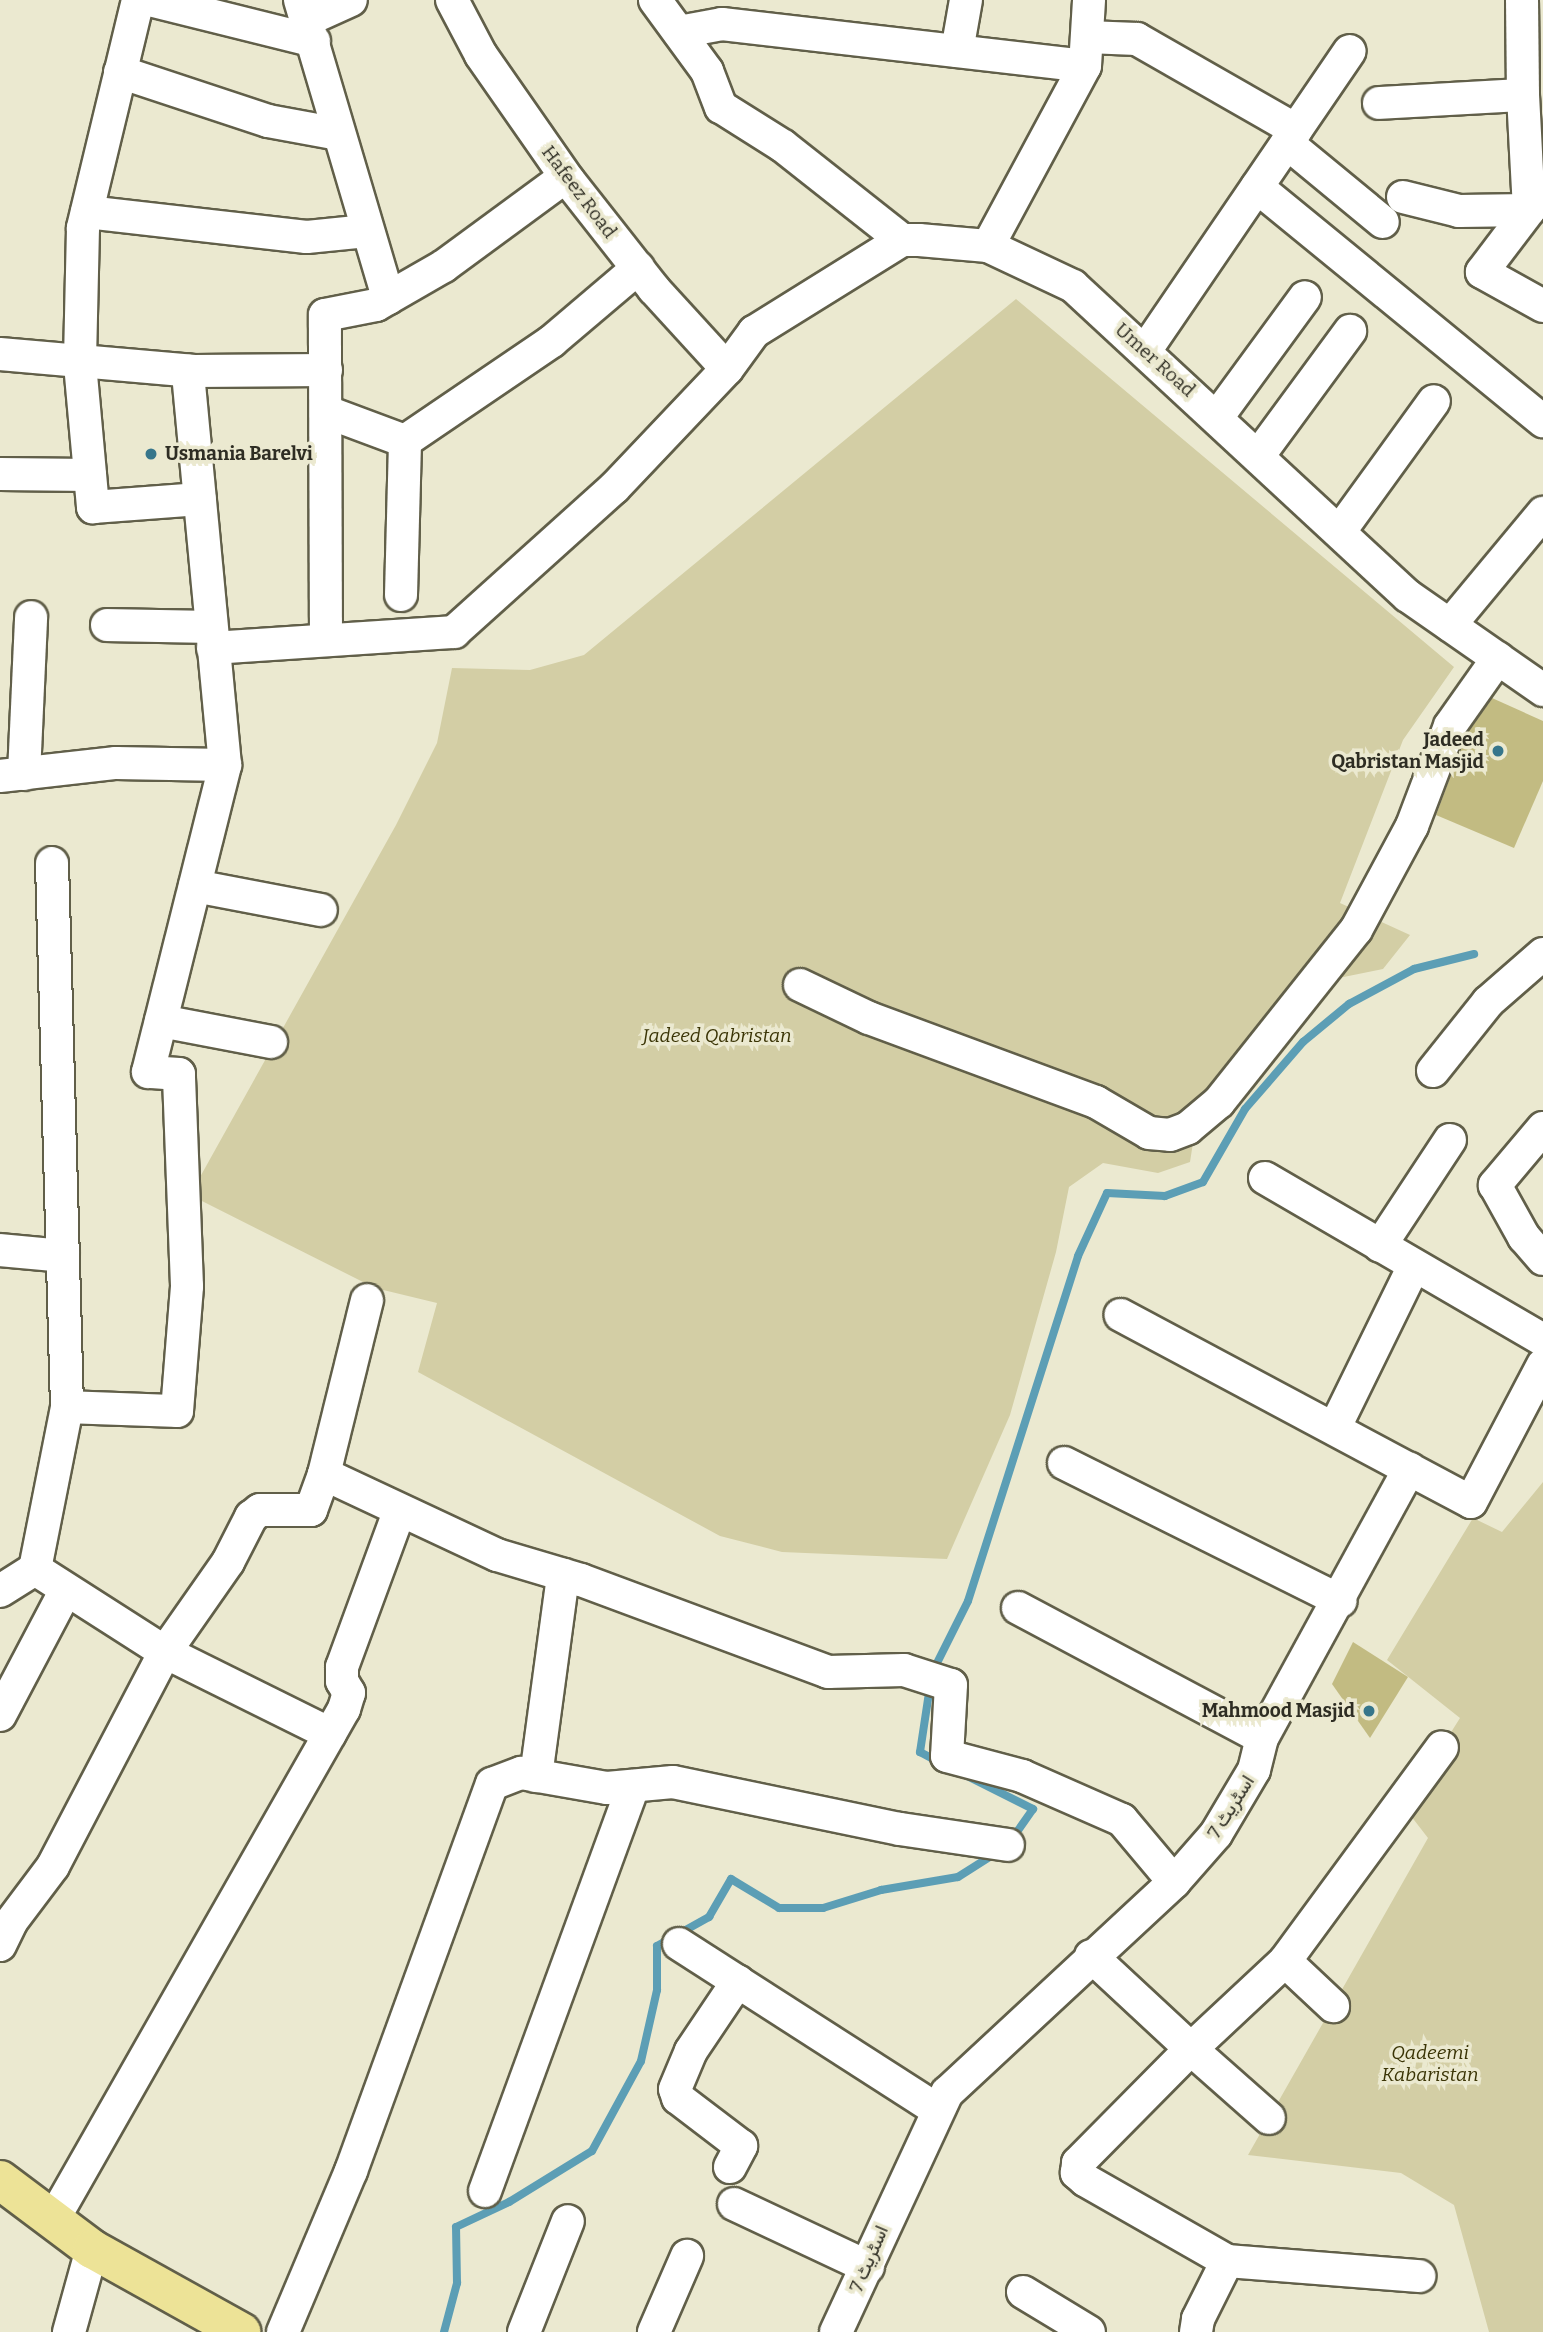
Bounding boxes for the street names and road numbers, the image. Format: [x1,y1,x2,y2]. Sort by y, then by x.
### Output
street label: Hafeez Road [537,141,621,243]
street label: Umer Road [1110,318,1200,402]
street label: اسٹریٹ 7 [1203,1771,1259,1843]
street label: اسٹریٹ 7 [845,2222,893,2296]

